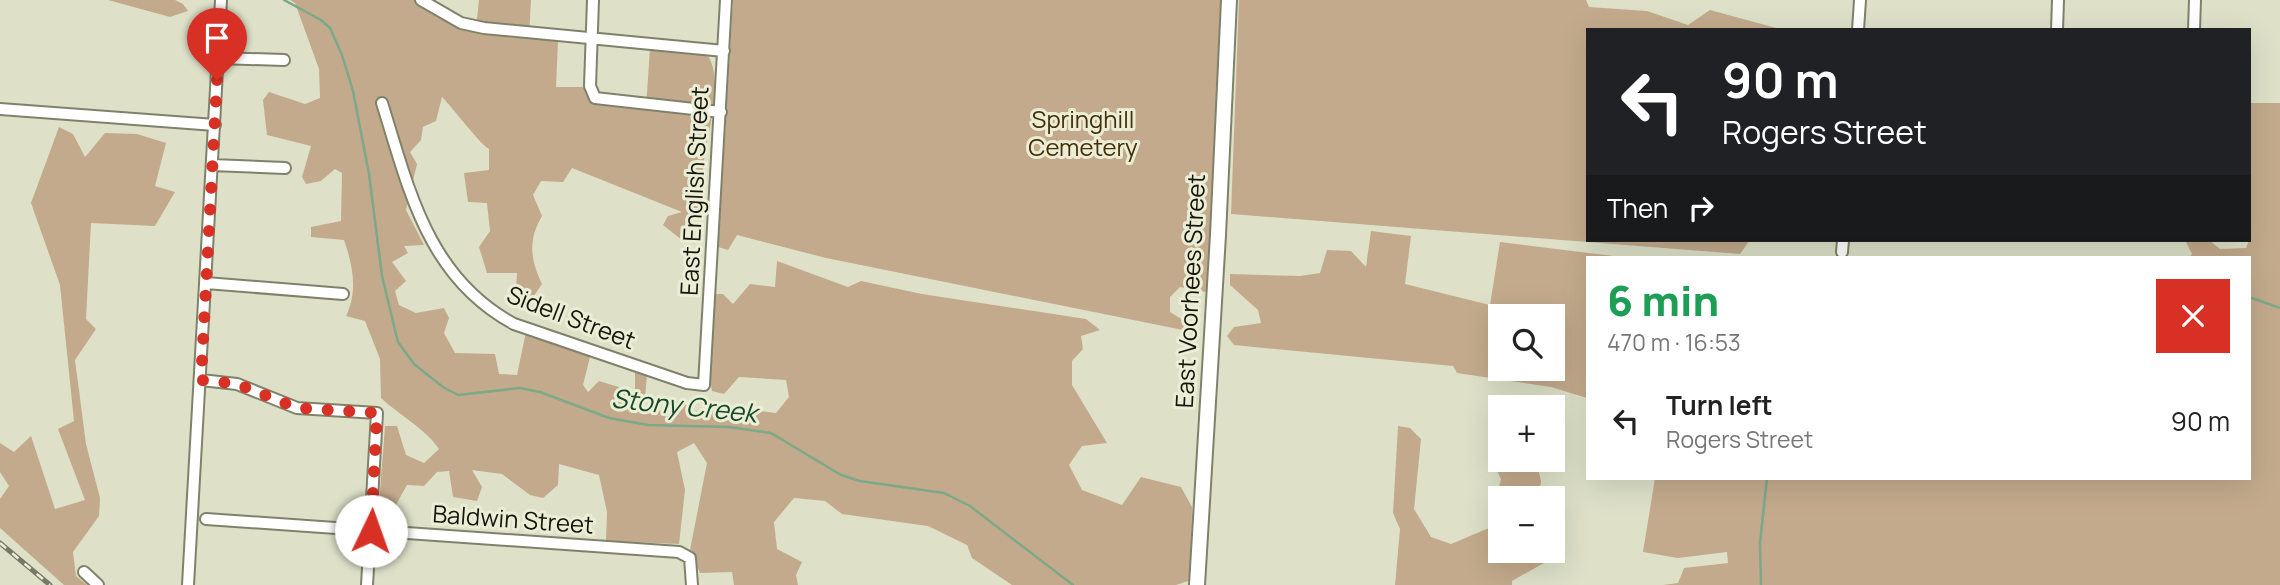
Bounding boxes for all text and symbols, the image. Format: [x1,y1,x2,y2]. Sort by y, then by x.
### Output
pin [187,8,247,80]
icon: arrive [198,19,236,57]
text: 90 m [1722,46,1839,113]
icon: left [1607,56,1698,147]
street label: East English Street [672,85,715,296]
park label: Springhill Cemetery [1028,102,1138,163]
text: Rogers Street [1722,110,1927,154]
street label: East Voorhees Street [1167,173,1212,409]
icon: right [1682,189,1720,227]
text: Then [1607,190,1668,226]
text: 6 min [1607,271,1719,329]
street label: Sidell Street [503,277,641,356]
button: close [2156,279,2230,353]
map controls [1488,304,1565,563]
button: search [1488,304,1565,381]
text: 470 m · 16:53 [1607,326,1741,358]
water label: Stony Creek [610,379,763,431]
text: Turn left [1666,387,1773,423]
button: + [1488,395,1565,472]
icon: left [1607,402,1645,440]
text: 90 m [2171,403,2230,439]
text: Rogers Street [1666,423,1813,455]
button: − [1488,486,1565,563]
position arrow [334,494,408,568]
street label: Baldwin Street [431,496,595,541]

